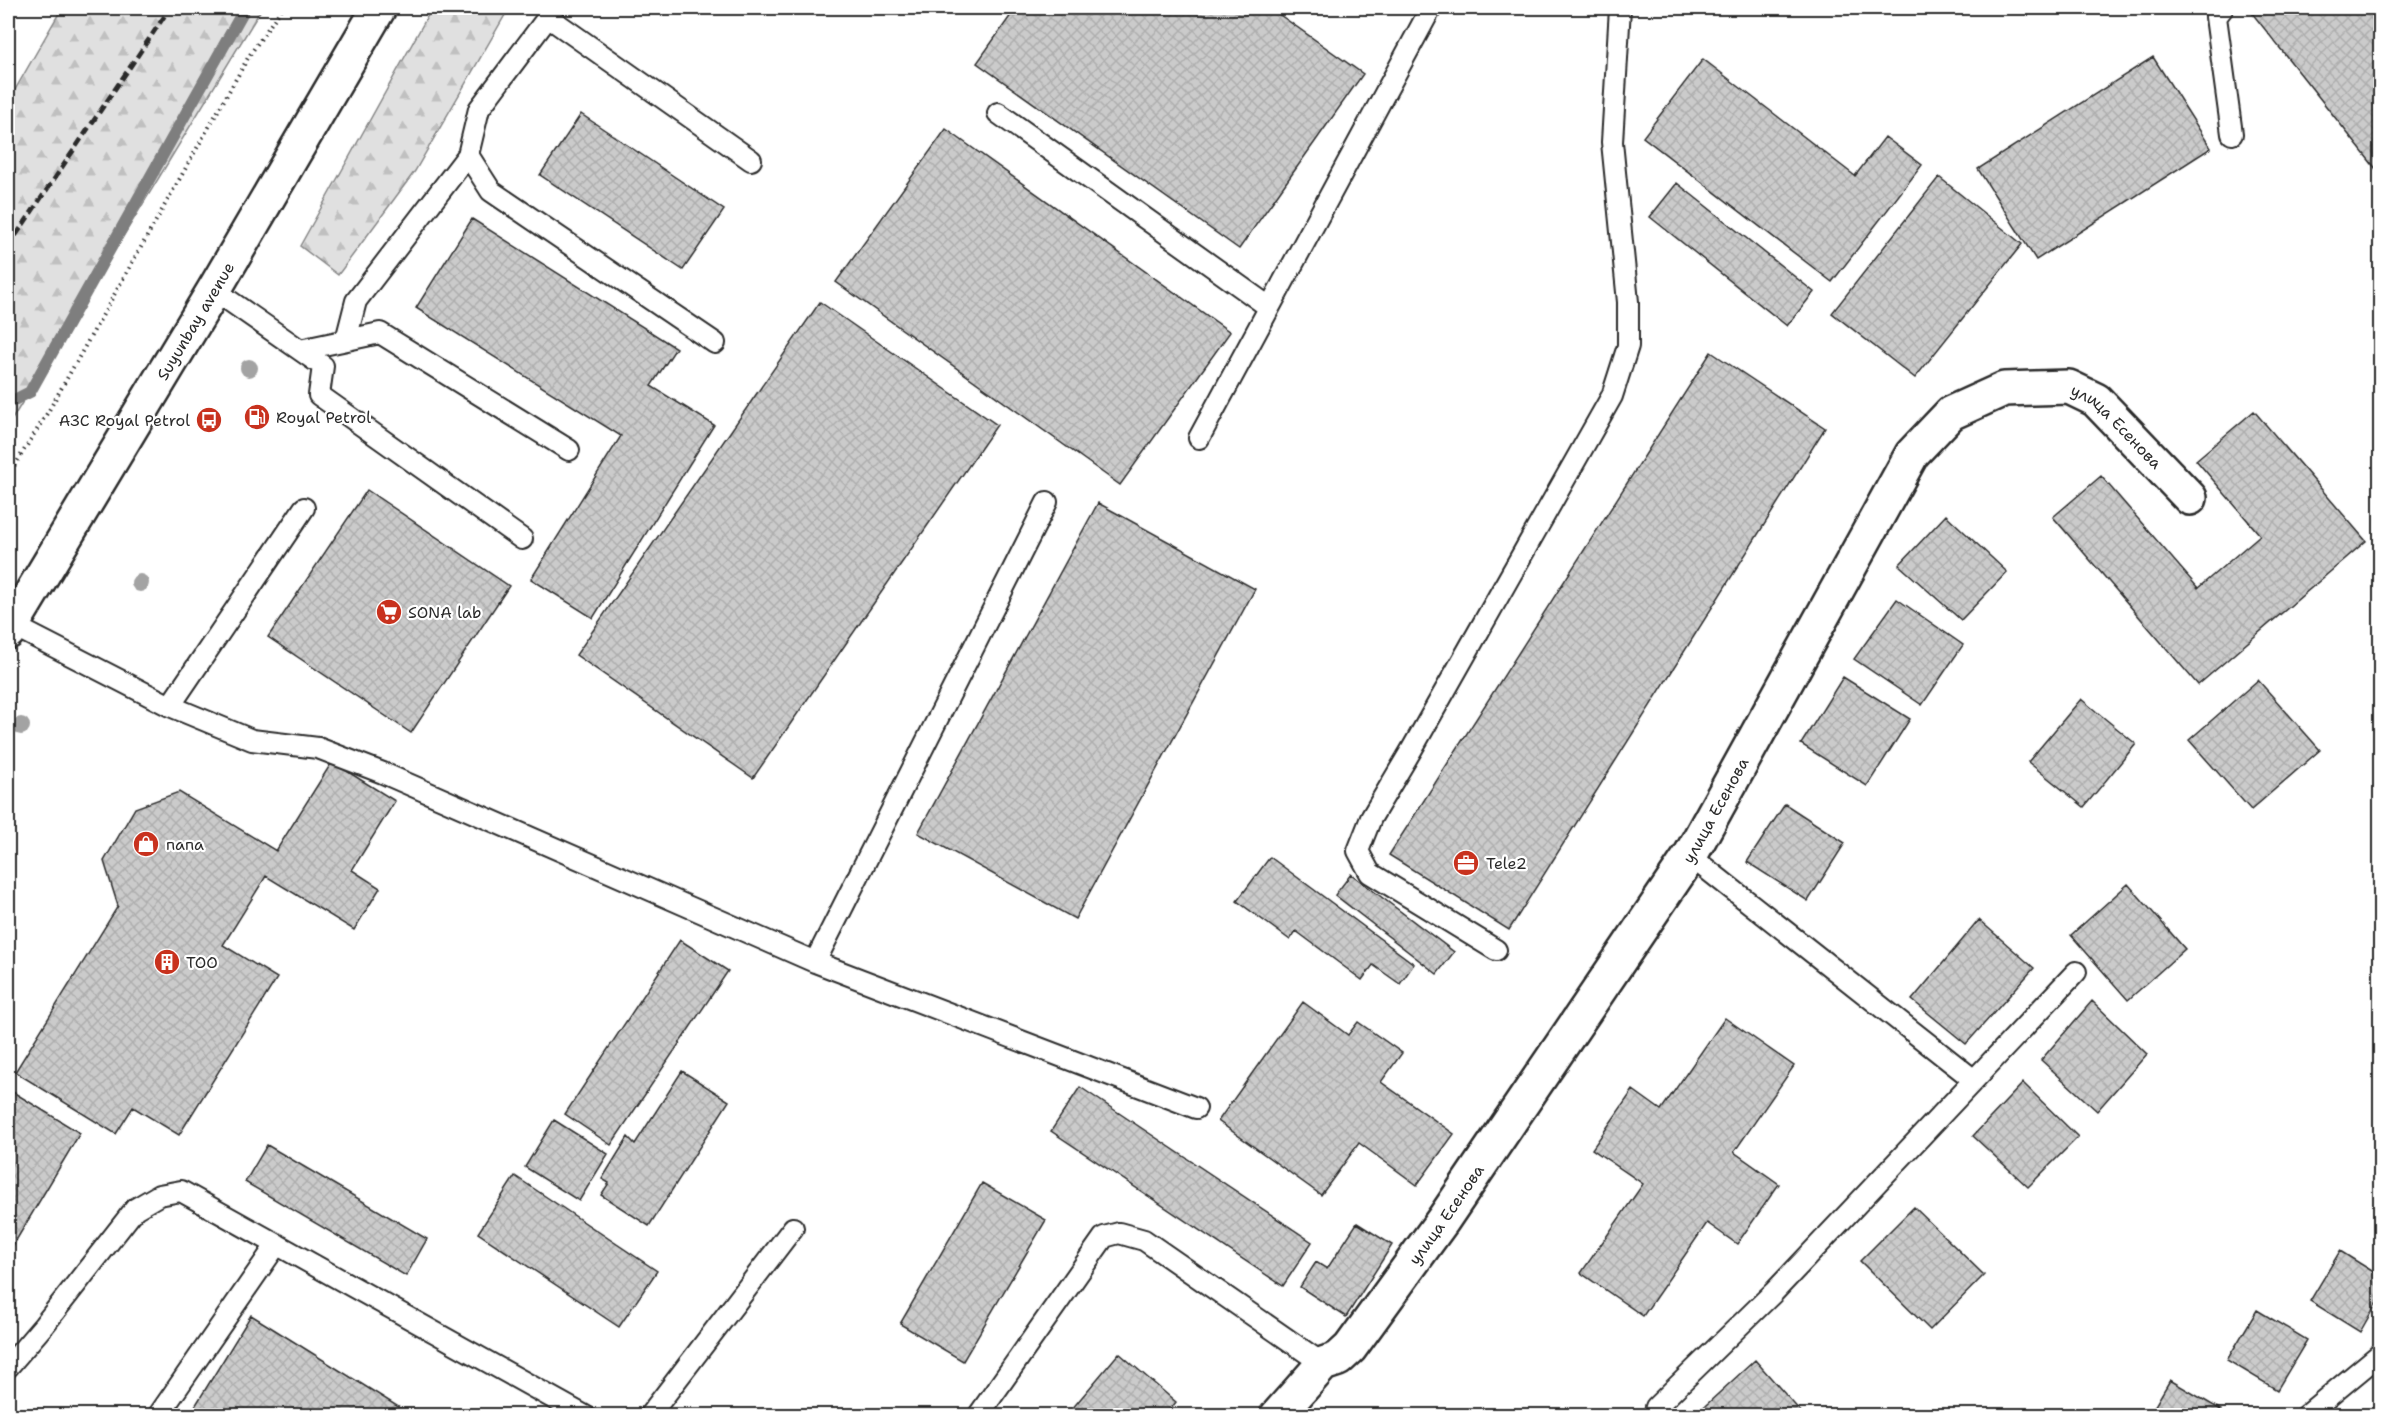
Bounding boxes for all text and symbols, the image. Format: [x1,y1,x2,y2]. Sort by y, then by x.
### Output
street label: Suyunbay avenue [152,258,239,384]
street label: улица Есенова [2068,379,2167,473]
fuel station icon: Royal Petrol [242,402,272,432]
bus stop icon: АЗС Royal Petrol [194,405,224,435]
place label: Royal Petrol [276,407,371,428]
place label: АЗС Royal Petrol [59,410,190,431]
supermarket icon: SONA lab [374,597,404,627]
place label: SONA lab [408,602,481,623]
street label: улица Есенова [1678,754,1753,867]
shop icon: папа [131,829,161,859]
place label: папа [166,834,204,855]
office icon: Tele2 [1451,848,1481,878]
place label: Tele2 [1486,853,1527,874]
building icon: ТОО [152,947,182,977]
place label: ТОО [186,952,218,973]
street label: улица Есенова [1404,1160,1488,1269]

